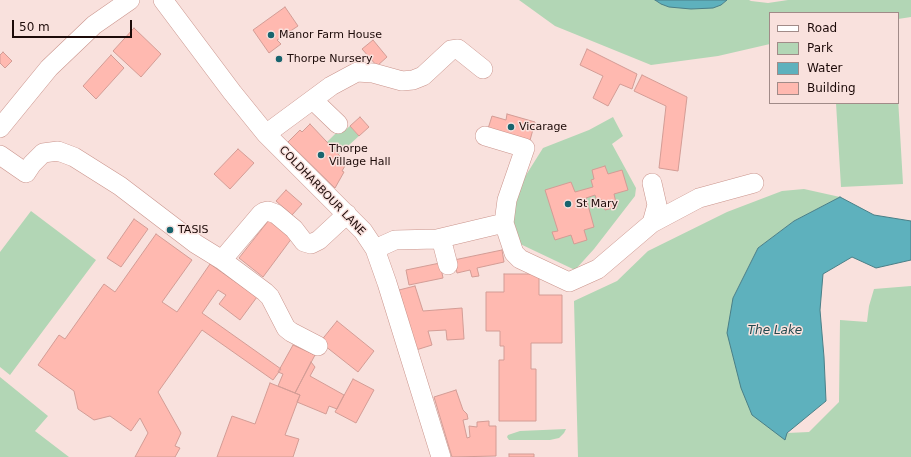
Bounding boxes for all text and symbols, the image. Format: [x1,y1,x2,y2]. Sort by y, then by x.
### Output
scale bar [14,12,134,38]
legend [769,12,899,104]
text: 50 m [19,20,50,34]
text: Road [807,21,837,35]
place label: Manor Farm House [279,28,382,42]
marker: Manor Farm House [266,30,276,40]
text: Park [807,41,833,55]
place label: Thorpe Nursery [287,52,372,66]
marker: Thorpe Nursery [274,54,284,64]
text: Water [807,61,842,75]
text: Building [807,81,856,95]
place label: Vicarage [519,120,567,134]
marker: Vicarage [506,122,516,132]
place label: Thorpe Village Hall [329,142,391,168]
street label: COLDHARBOUR LANE [276,144,368,238]
marker: Thorpe Village Hall [316,150,326,160]
place label: St Mary [576,197,618,211]
marker: St Mary [563,199,573,209]
place label: TASIS [178,223,209,237]
marker: TASIS [165,225,175,235]
water label: The Lake [748,324,802,338]

